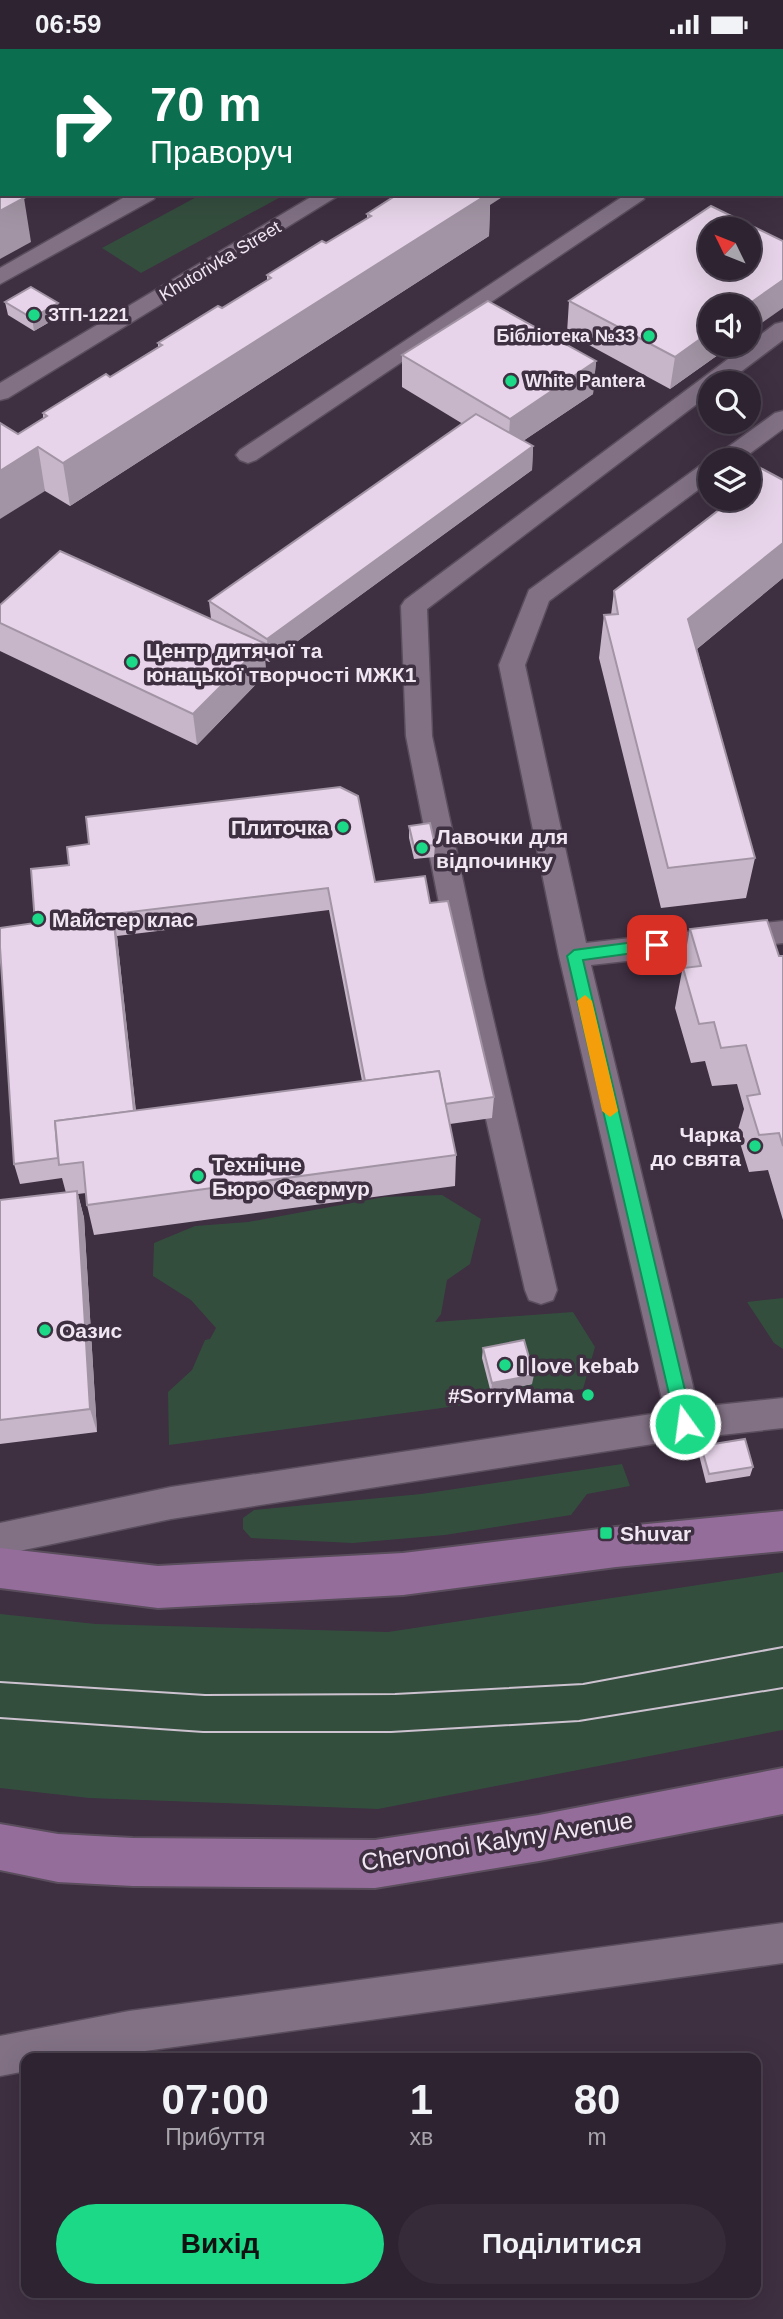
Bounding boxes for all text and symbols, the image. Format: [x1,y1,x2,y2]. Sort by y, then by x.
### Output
text: 06:59 [35,9,102,39]
icon: right [35,77,126,168]
text: 70 m [150,77,262,131]
text: Праворуч [150,134,293,170]
street label: Khutorivka Street [156,217,284,305]
north arrow [698,217,761,280]
map controls [698,217,761,511]
button: sound [698,294,761,357]
place label: ЗТП-1221 [48,305,129,325]
marker: ЗТП-1221 [26,307,42,323]
place label: Бібліотека №33 [496,326,635,346]
marker: Бібліотека №33 [641,328,657,344]
place label: White Pantera [525,371,646,391]
button: search [698,371,761,434]
marker: White Pantera [503,373,519,389]
button: layers [698,448,761,511]
place label: Центр дитячої та юнацької творчості МЖК1 [146,639,417,686]
marker: Центр дитячої та юнацької творчості МЖК1 [124,654,140,670]
place label: Плиточка [231,816,329,839]
marker: Плиточка [335,819,351,835]
place label: Лавочки для відпочинку [436,825,568,872]
marker: Лавочки для відпочинку [414,840,430,856]
place label: Майстер клас [52,908,194,931]
marker: Майстер клас [30,911,46,927]
pin [627,915,687,975]
icon: arrive [638,926,676,964]
place label: Чарка до свята [650,1123,741,1170]
marker: Чарка до свята [747,1138,763,1154]
place label: Технічне Бюро Фаєрмур [212,1153,370,1200]
marker: Технічне Бюро Фаєрмур [190,1168,206,1184]
place label: Оазис [59,1319,123,1342]
marker: Оазис [37,1322,53,1338]
place label: I love kebab [519,1354,639,1377]
marker: I love kebab [497,1357,513,1373]
place label: #SorryMama [448,1384,574,1407]
marker: #SorryMama [580,1387,596,1403]
position arrow [648,1387,722,1461]
place label: Shuvar [620,1522,691,1545]
marker: Shuvar [598,1525,614,1541]
street label: Chervonoi Kalyny Avenue [359,1806,635,1876]
text: 07:00 [162,2076,269,2123]
text: 1 [410,2076,433,2123]
text: 80 [574,2076,620,2123]
text: Прибуття [165,2124,265,2150]
text: хв [409,2124,433,2150]
text: m [588,2124,607,2150]
button: Вихід [56,2204,384,2284]
button: Поділитися [398,2204,726,2284]

